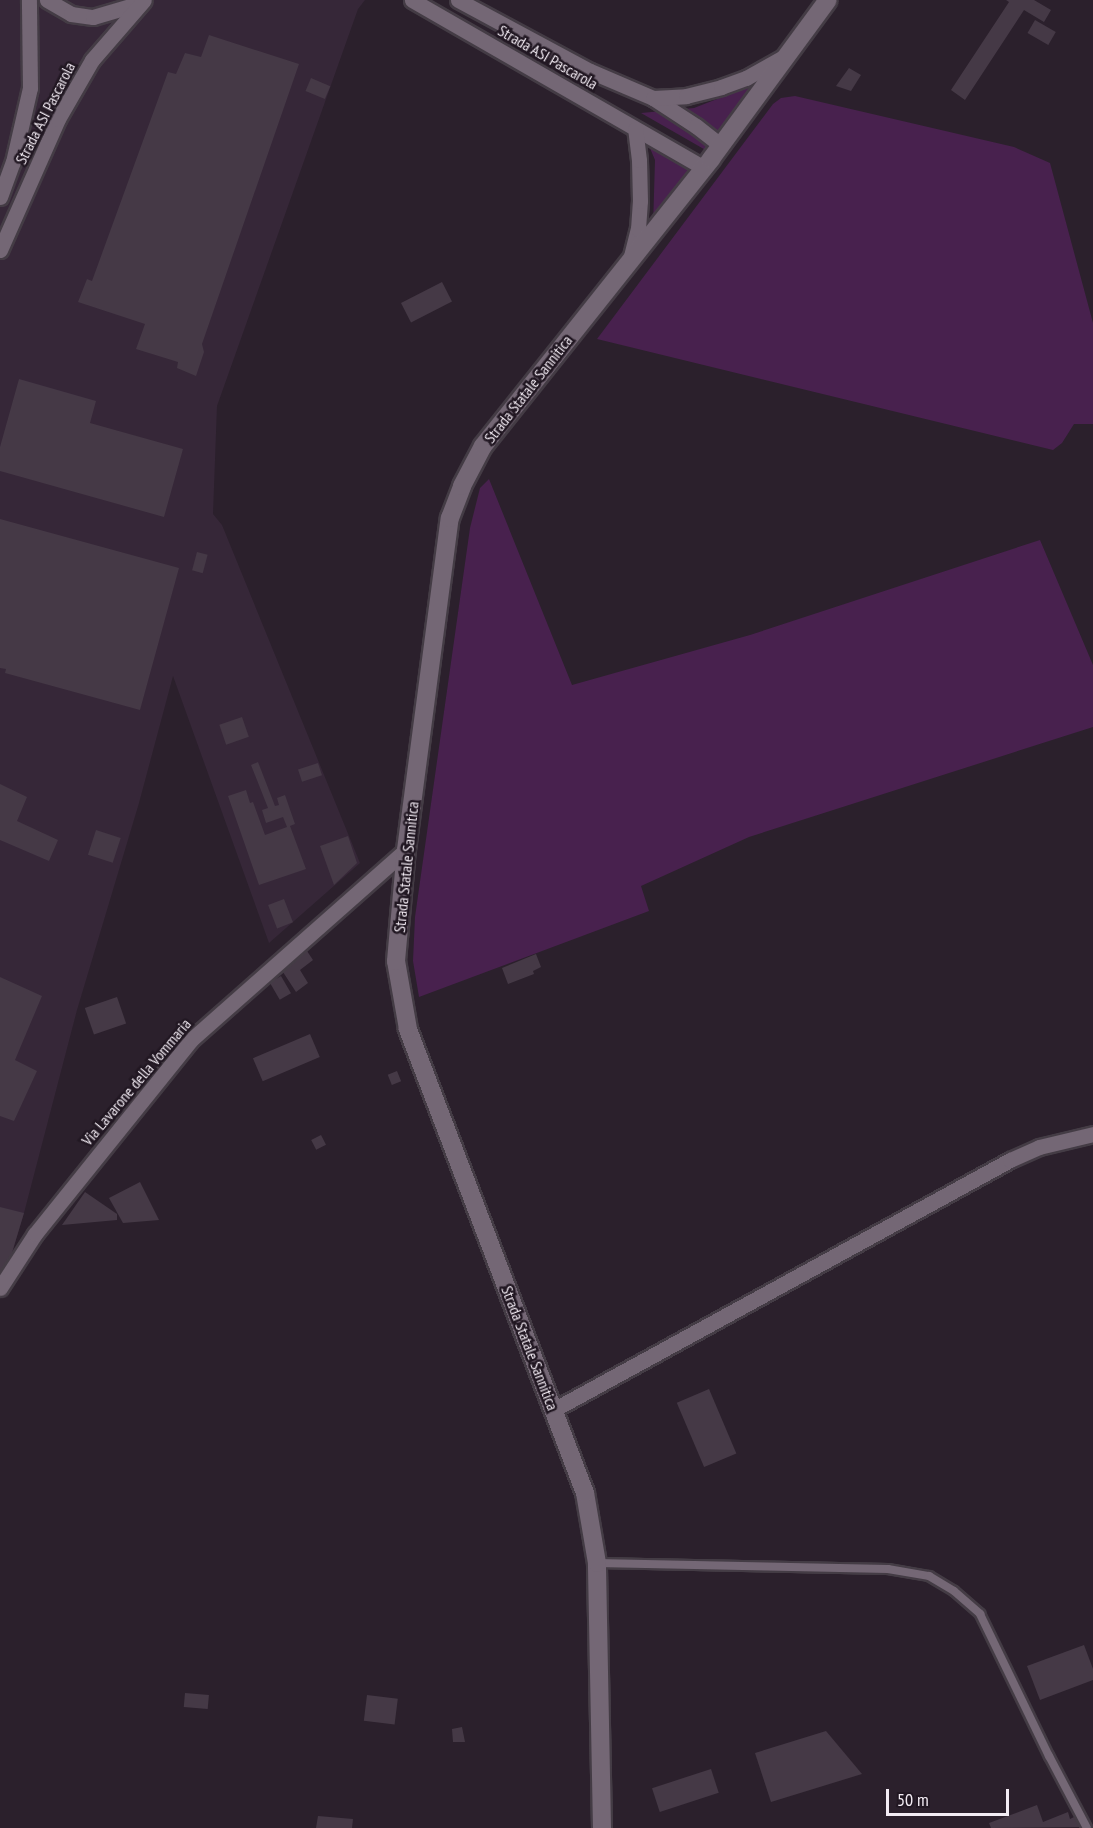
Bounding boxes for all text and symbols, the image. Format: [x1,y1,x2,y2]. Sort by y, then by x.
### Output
street label: Strada ASI Pascarola [495,21,601,93]
street label: Strada ASI Pascarola [11,59,79,167]
street label: Strada Statale Sannitica [480,331,576,447]
street label: Strada Statale Sannitica [390,801,422,933]
street label: Via Lavarone della Vommaria [77,1014,195,1150]
street label: Strada Statale Sannitica [497,1283,563,1413]
scale bar [889,1777,1012,1815]
text: 50 m [897,1788,929,1811]

